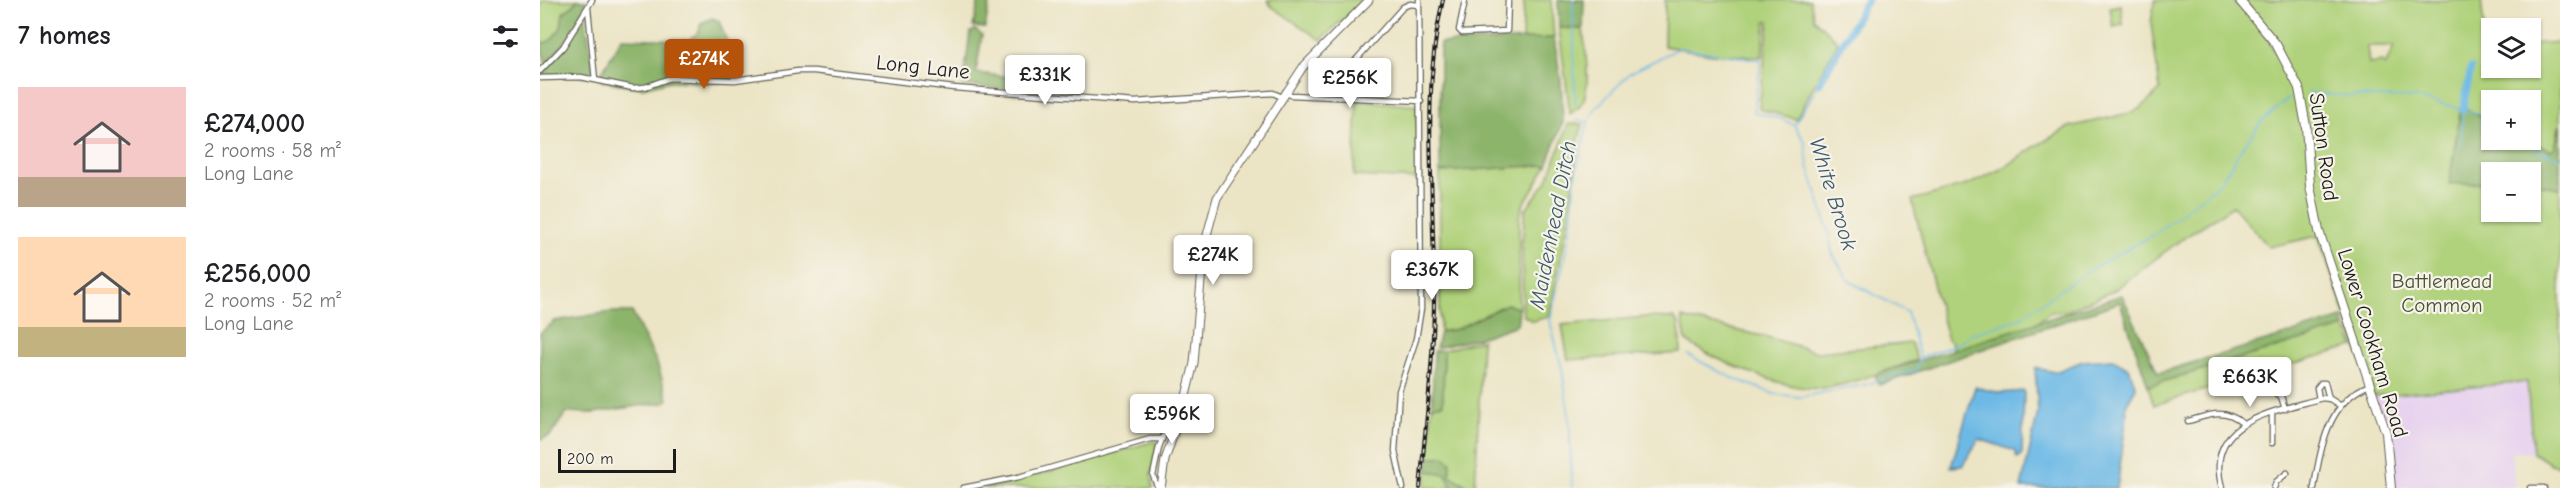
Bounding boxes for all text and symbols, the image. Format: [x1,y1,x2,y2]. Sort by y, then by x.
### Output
map controls [2481,18,2541,222]
button: layers [2481,18,2541,78]
icon: filters [489,20,522,53]
text: 7 homes [18,21,111,51]
pin: £274K [662,39,746,90]
text: £274K [679,47,729,70]
street label: Long Lane [875,50,971,84]
pin: £331K [1003,55,1087,106]
pin: £256K [1308,58,1392,109]
text: £331K [1019,63,1071,86]
text: £256K [1322,66,1378,89]
button: + [2481,90,2541,150]
street label: Sutton Road [2305,91,2343,203]
text: £274,000 [204,109,305,139]
icon: home [66,111,138,183]
water label: White Brook [1804,134,1863,254]
text: 2 rooms · 58 m² [204,139,341,162]
water label: Maidenhead Ditch [1524,139,1582,312]
text: Long Lane [204,162,294,185]
button: − [2481,162,2541,222]
pin: £274K [1171,235,1255,286]
text: £274K [1188,243,1238,266]
street label: Lower Cookham Road [2333,246,2413,440]
pin: £367K [1390,250,1474,301]
text: £367K [1405,258,1459,281]
text: £256,000 [204,259,311,289]
icon: home [66,261,138,333]
park label: Battlemead Common [2392,269,2492,317]
text: 2 rooms · 52 m² [204,289,341,312]
text: Long Lane [204,312,294,335]
pin: £663K [2208,357,2292,408]
text: £663K [2222,365,2278,388]
pin: £596K [1130,394,1214,445]
text: £596K [1144,402,1200,425]
scale bar [558,446,676,474]
text: 200 m [567,450,613,468]

